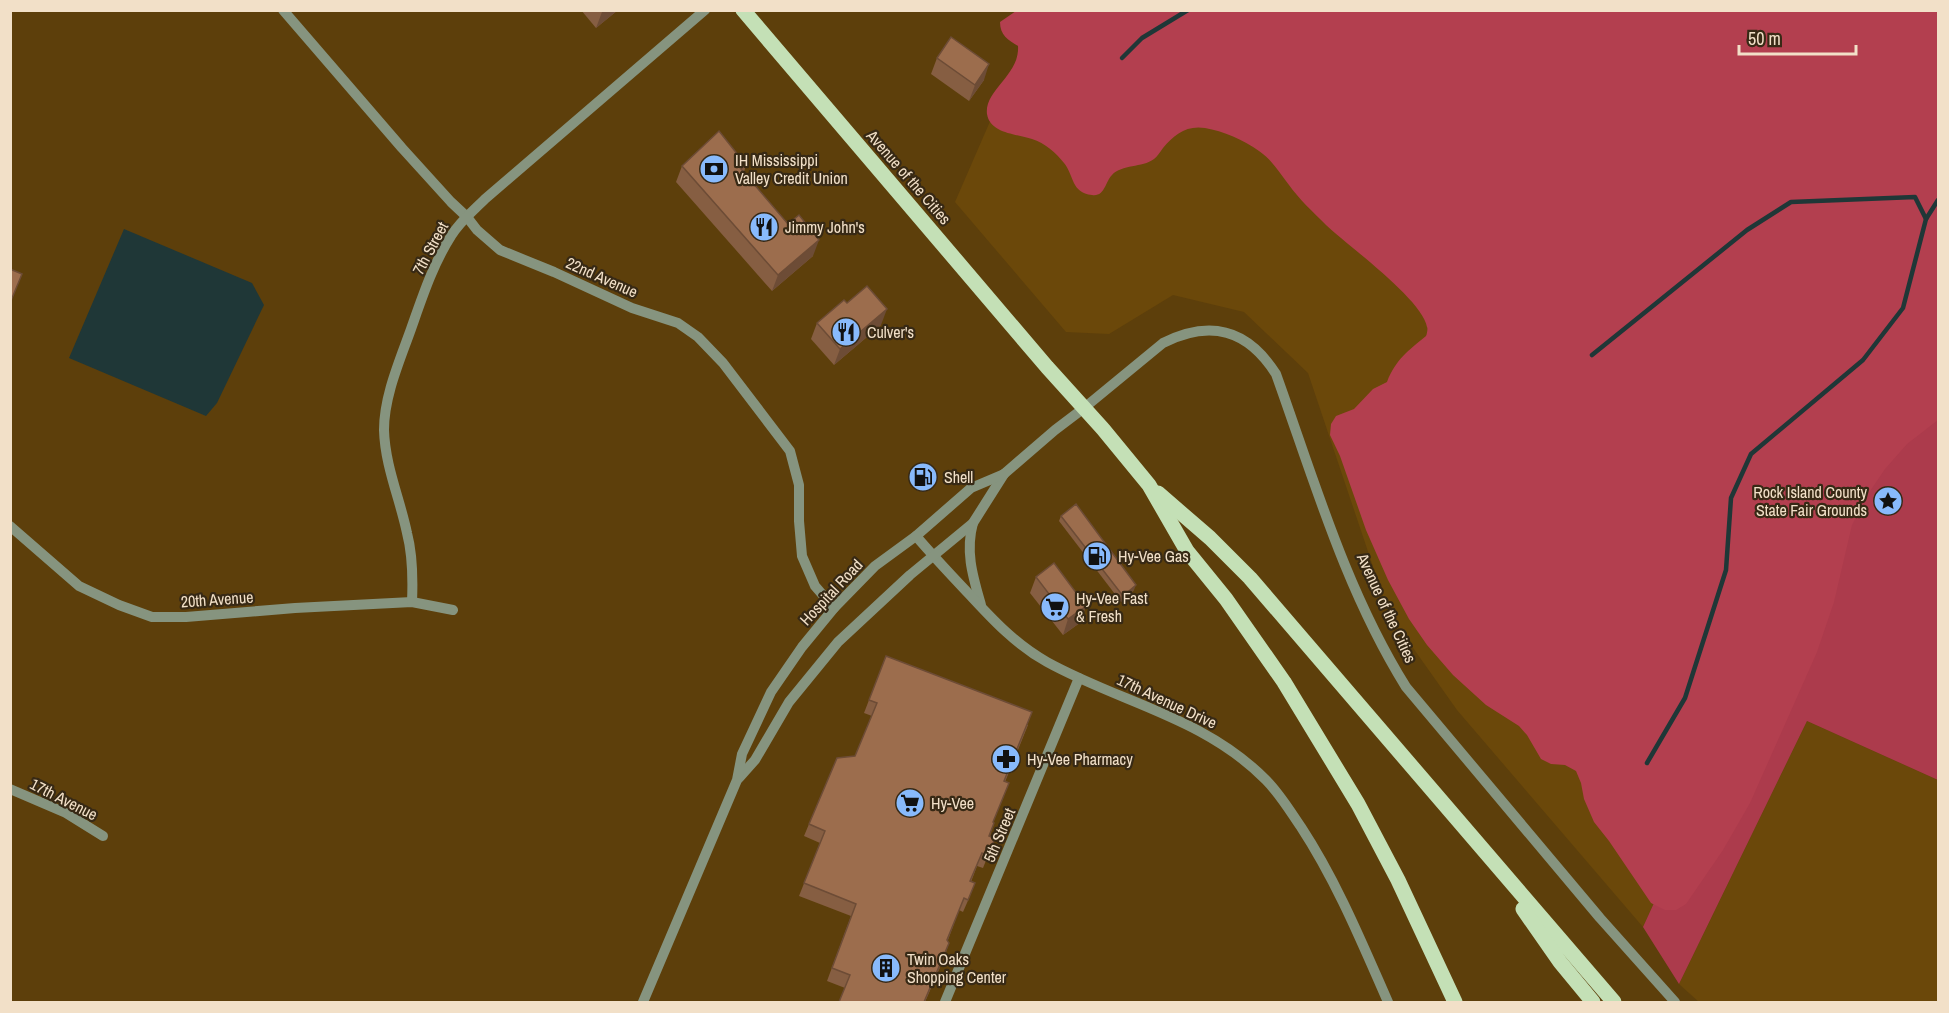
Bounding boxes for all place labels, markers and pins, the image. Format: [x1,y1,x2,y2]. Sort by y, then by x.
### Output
place label: IH Mississippi Valley Credit Union [735,149,848,189]
bank icon: IH Mississippi Valley Credit Union [698,153,730,185]
restaurant icon: Jimmy John's [748,211,780,243]
place label: Jimmy John's [785,216,865,238]
restaurant icon: Culver's [830,316,862,348]
place label: Culver's [867,321,914,343]
fuel station icon: Shell [907,461,939,493]
place label: Shell [944,466,973,488]
place label: Rock Island County State Fair Grounds [1753,481,1867,521]
place icon: Rock Island County State Fair Grounds [1872,485,1904,517]
fuel station icon: Hy-Vee Gas [1081,540,1113,572]
place label: Hy-Vee Gas [1118,545,1189,567]
place label: Hy-Vee Fast & Fresh [1076,587,1148,627]
supermarket icon: Hy-Vee Fast & Fresh [1039,591,1071,623]
pharmacy icon: Hy-Vee Pharmacy [990,743,1022,775]
place label: Hy-Vee Pharmacy [1027,748,1133,770]
supermarket icon: Hy-Vee [894,787,926,819]
place label: Hy-Vee [931,792,974,814]
place label: Twin Oaks Shopping Center [907,948,1007,988]
building icon: Twin Oaks Shopping Center [870,952,902,984]

